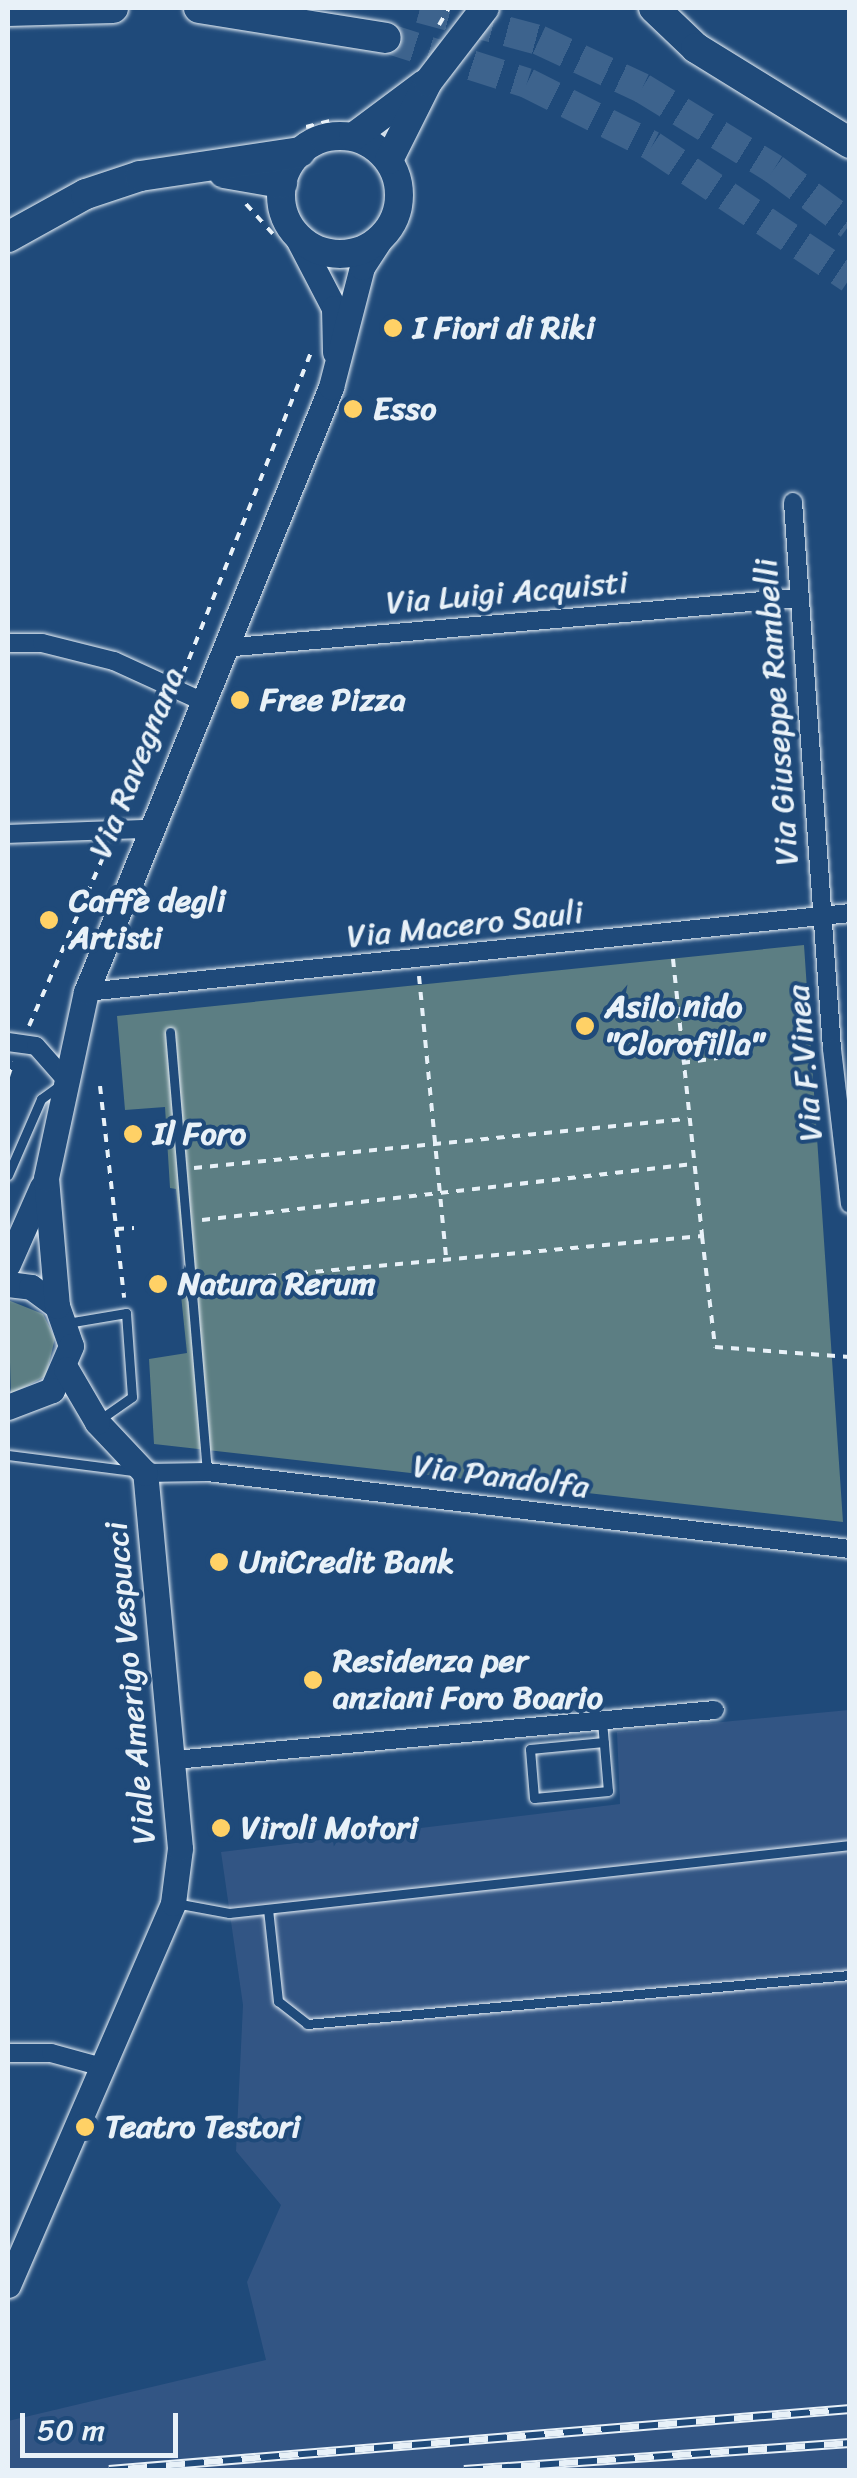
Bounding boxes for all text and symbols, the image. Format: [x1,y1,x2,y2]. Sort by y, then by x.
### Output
place label: I Fiori di Riki [413,309,595,347]
marker: I Fiori di Riki [382,317,404,339]
place label: Esso [373,390,436,428]
marker: Esso [342,398,364,420]
street label: Via Giuseppe Rambelli [747,557,807,867]
street label: Via Luigi Acquisti [385,563,629,623]
street label: Via Ravegnana [81,662,193,864]
place label: Free Pizza [260,681,406,719]
marker: Free Pizza [229,689,251,711]
place label: Caffè degli Artisti [69,883,226,958]
street label: Via Macero Sauli [346,894,584,956]
marker: Caffè degli Artisti [38,909,60,931]
street label: Via F.Vinea [779,985,831,1141]
place label: Asilo nido "Clorofilla" [605,989,764,1064]
marker: Asilo nido "Clorofilla" [574,1015,596,1037]
place label: Il Foro [153,1115,246,1153]
marker: Il Foro [122,1123,144,1145]
place label: Natura Rerum [178,1265,376,1303]
marker: Natura Rerum [147,1273,169,1295]
street label: Via Pandolfa [411,1447,591,1507]
street label: Viale Amerigo Vespucci [98,1520,164,1846]
place label: UniCredit Bank [239,1543,454,1581]
marker: UniCredit Bank [208,1551,230,1573]
place label: Residenza per anziani Foro Boario [333,1643,603,1718]
marker: Residenza per anziani Foro Boario [302,1669,324,1691]
place label: Viroli Motori [241,1809,419,1847]
marker: Viroli Motori [210,1817,232,1839]
place label: Teatro Testori [105,2108,302,2146]
marker: Teatro Testori [74,2116,96,2138]
scale bar [25,2393,182,2455]
text: 50 m [37,2403,105,2457]

